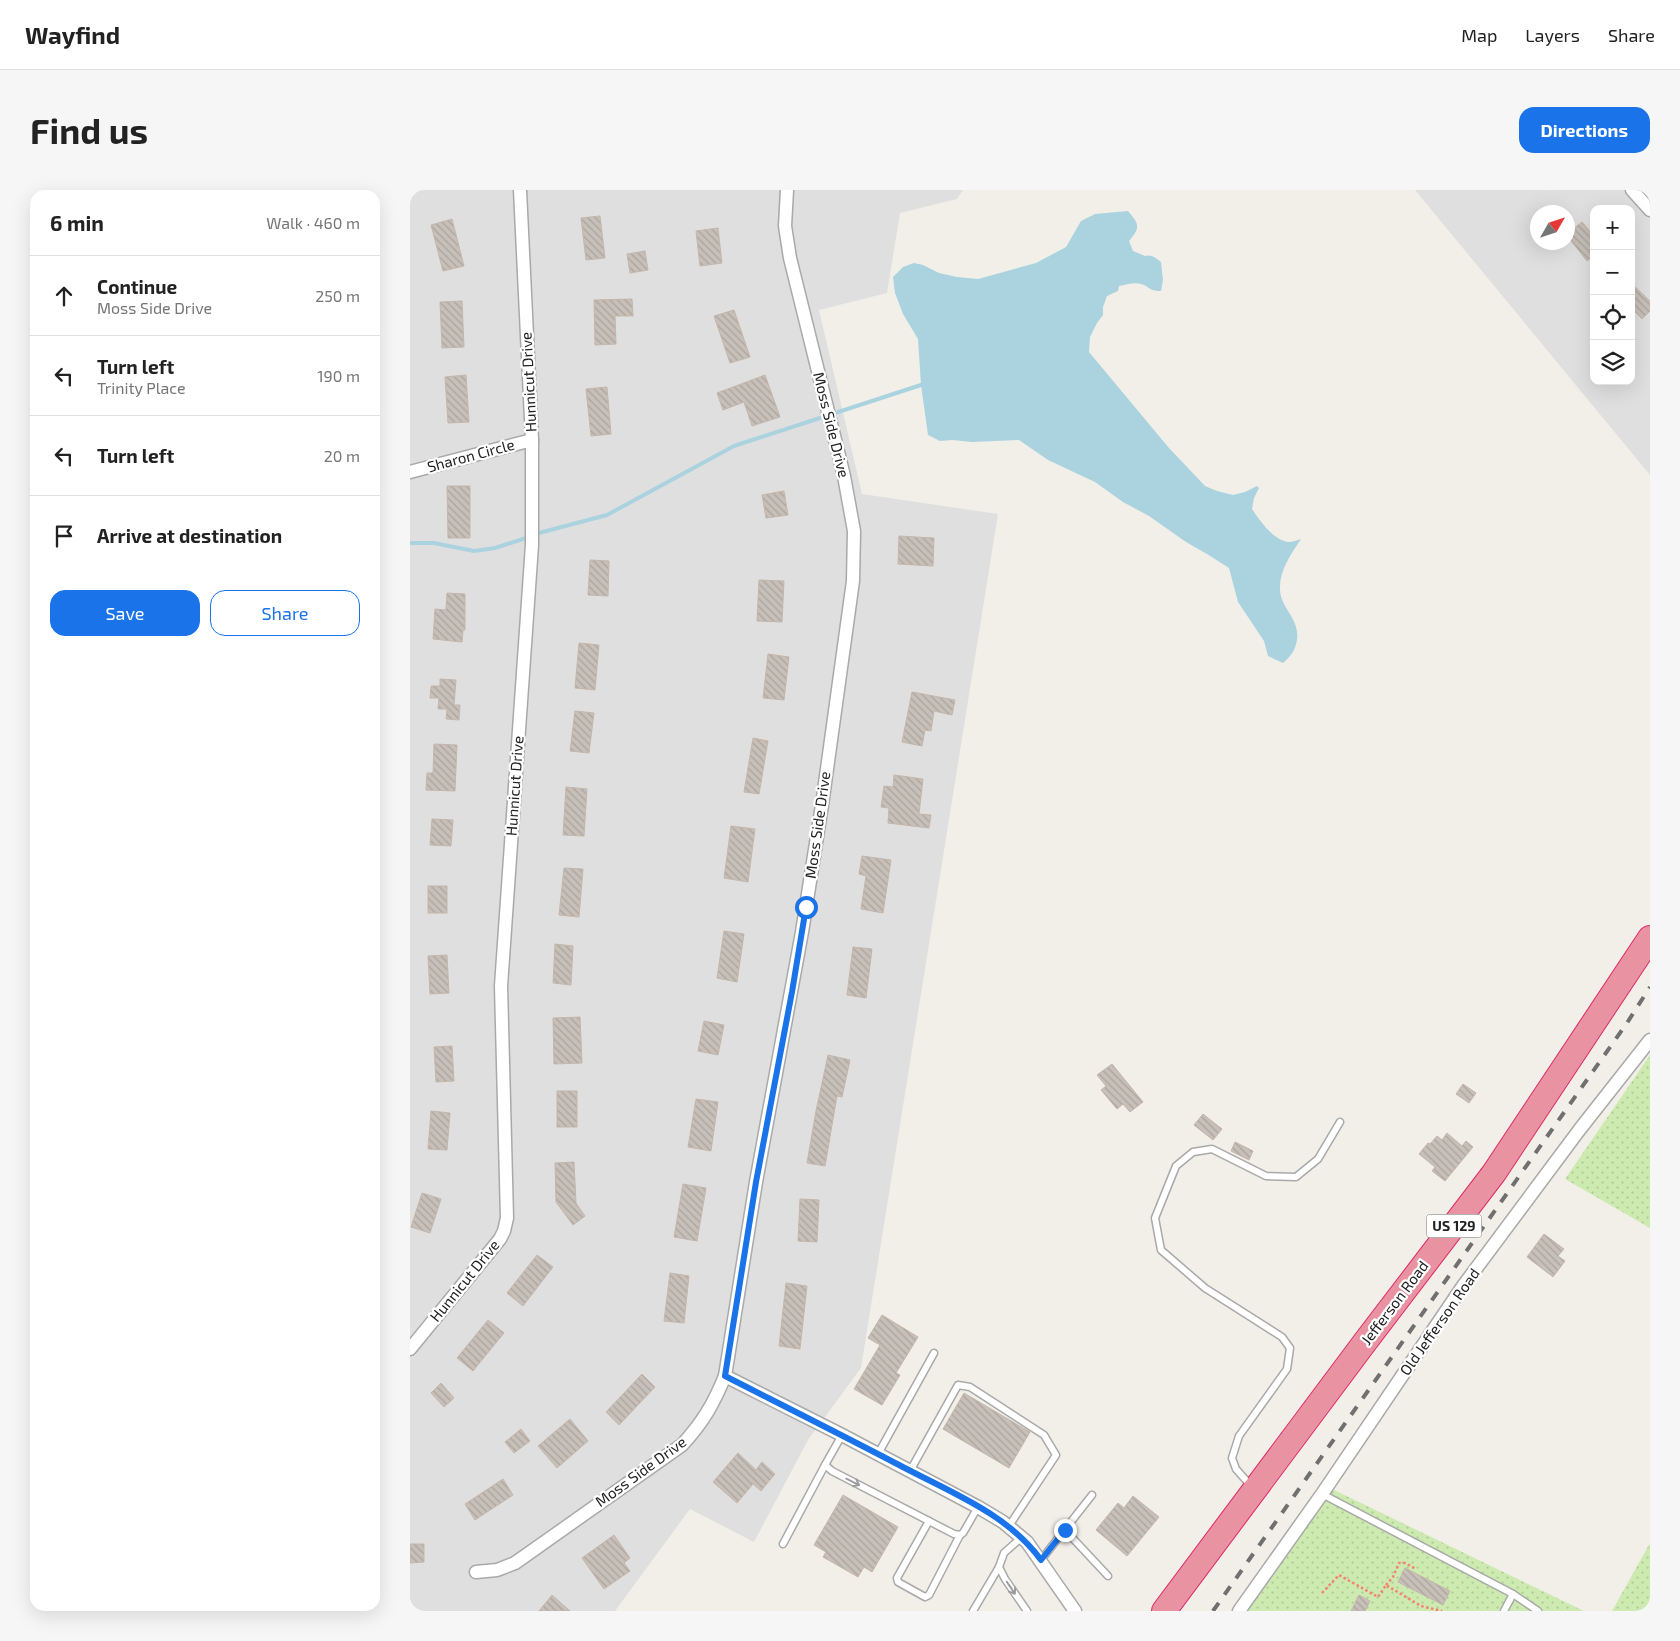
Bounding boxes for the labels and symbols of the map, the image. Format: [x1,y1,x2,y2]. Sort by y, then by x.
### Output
north arrow [1530,205,1575,250]
street label: Hunnicut Drive [516,332,540,433]
street label: Moss Side Drive [810,370,854,479]
street label: Sharon Circle [425,435,516,475]
street label: Hunnicut Drive [502,735,526,837]
street label: Moss Side Drive [801,770,833,880]
route start [795,896,818,919]
road number: US 129 [1426,1214,1482,1238]
street label: Hunnicut Drive [426,1236,503,1325]
street label: Jefferson Road [1357,1257,1432,1348]
street label: Old Jefferson Road [1395,1264,1483,1378]
street label: Moss Side Drive [591,1432,689,1510]
one-way arrow [845,1477,860,1487]
route end [1054,1519,1077,1542]
one-way arrow [1006,1581,1016,1595]

